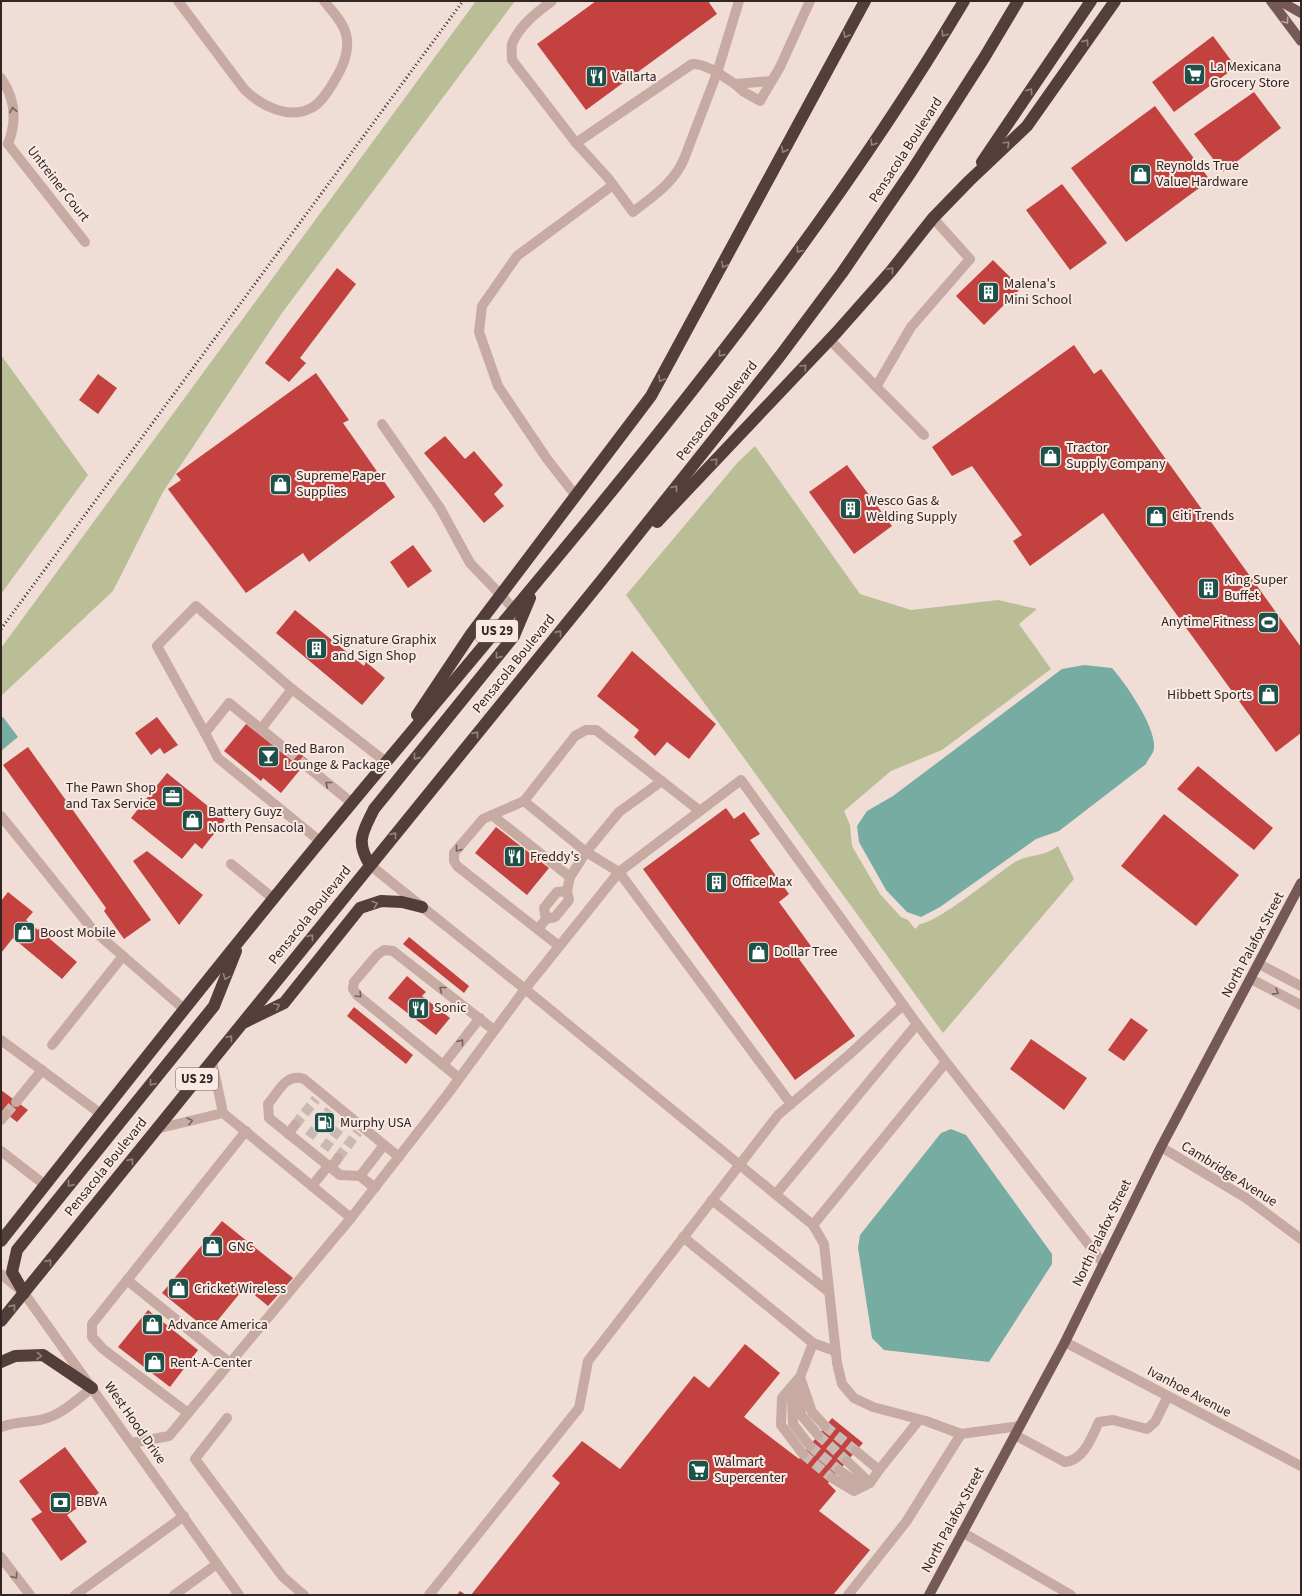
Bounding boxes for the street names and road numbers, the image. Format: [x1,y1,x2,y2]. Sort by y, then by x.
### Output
street label: Pensacola Boulevard [864,93,948,207]
street label: Untreiner Court [22,142,94,226]
street label: Pensacola Boulevard [672,357,762,465]
street label: Pensacola Boulevard [468,610,560,718]
road number: US 29 [476,620,518,642]
street label: Pensacola Boulevard [264,861,356,969]
street label: North Palafox Street [1217,888,1289,1001]
road number: US 29 [176,1068,218,1090]
street label: Pensacola Boulevard [60,1113,152,1221]
street label: Cambridge Avenue [1177,1136,1281,1212]
street label: North Palafox Street [1067,1176,1137,1290]
street label: Ivanhoe Avenue [1143,1361,1235,1423]
street label: West Hood Drive [99,1378,171,1468]
street label: North Palafox Street [917,1463,989,1576]

